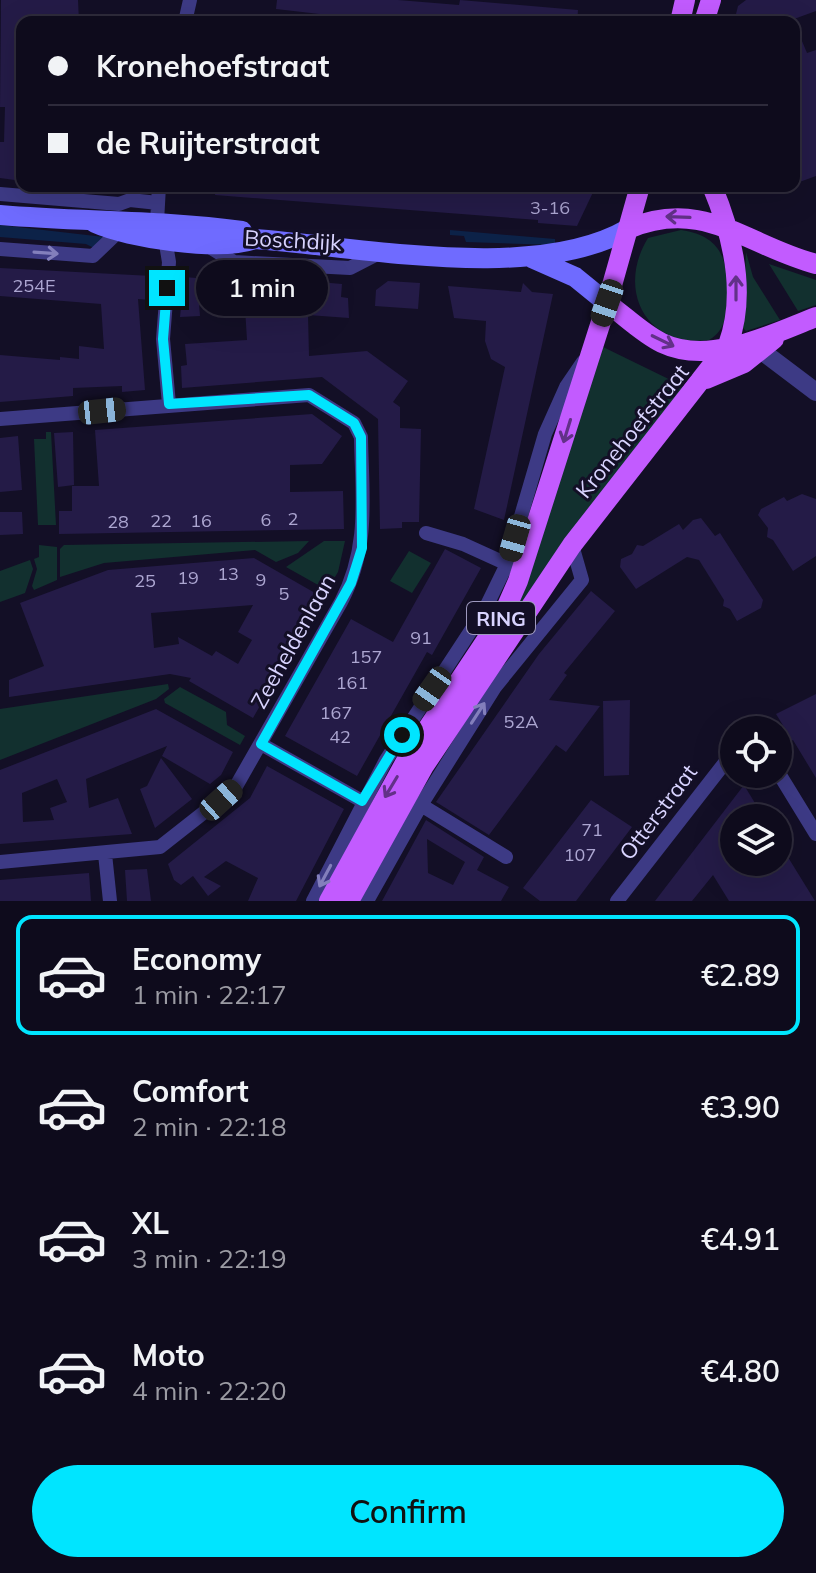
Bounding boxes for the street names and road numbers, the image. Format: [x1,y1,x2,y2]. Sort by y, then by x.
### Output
street label: Boschdijk [244,223,343,257]
street label: Kronehoefstraat [569,358,695,504]
street label: Zeeheldenlaan [245,569,341,713]
road number: RING [467,602,535,634]
street label: Otterstraat [613,758,703,865]

